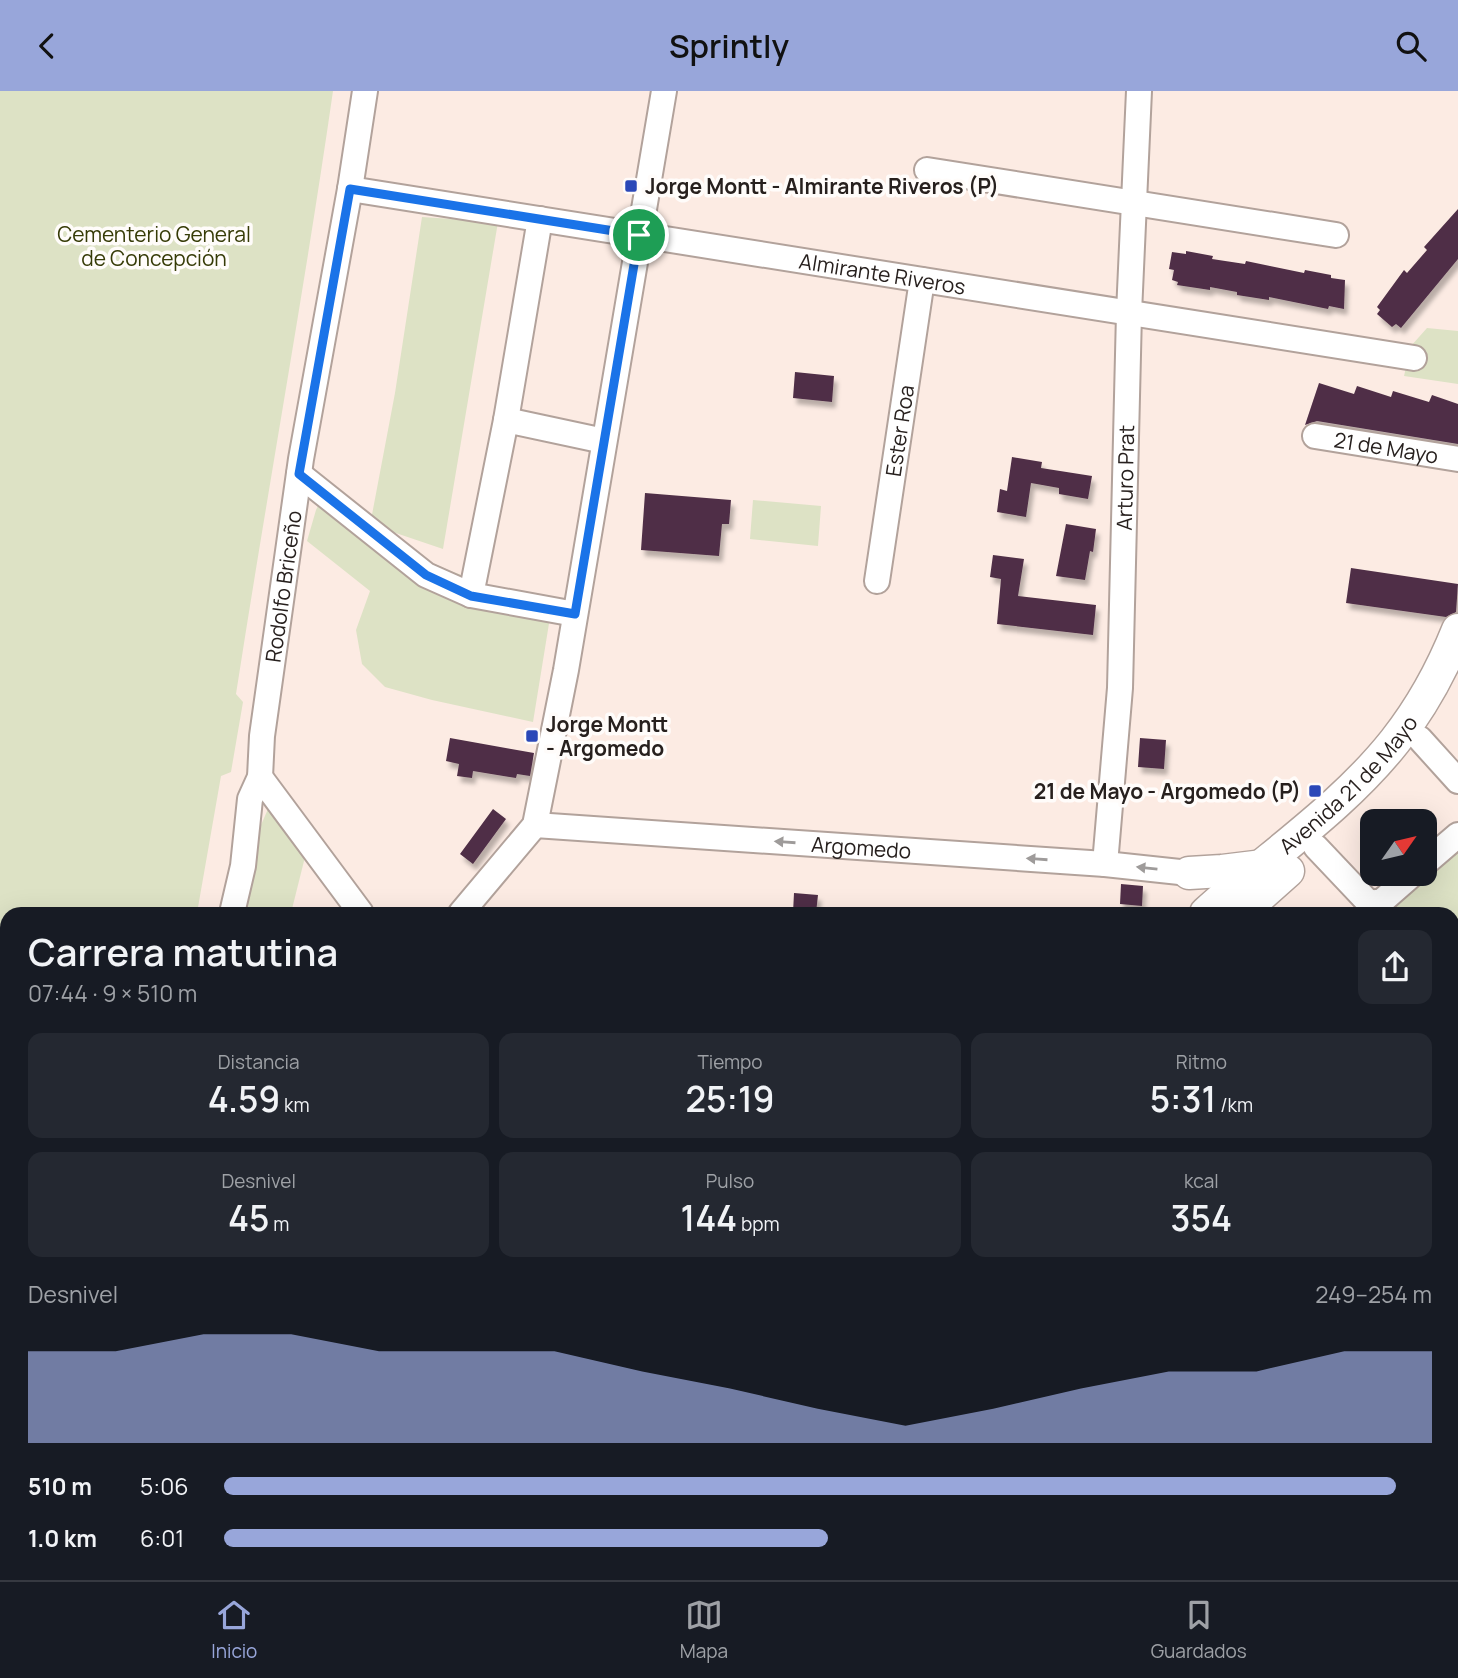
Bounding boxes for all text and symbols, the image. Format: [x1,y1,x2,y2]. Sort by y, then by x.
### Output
text: Sprintly [669,24,789,68]
icon: back [28,27,66,65]
icon: search [1392,27,1430,65]
place label: Jorge Montt - Almirante Riveros (P) [645,172,999,200]
marker: Jorge Montt - Almirante Riveros (P) [623,178,639,194]
pin [609,205,669,265]
icon: arrive [620,216,658,254]
park label: Cementerio General de Concepción [57,220,251,272]
street label: Almirante Riveros [797,247,968,301]
street label: Ester Roa [879,383,920,478]
street label: Arturo Prat [1110,425,1140,531]
street label: 21 de Mayo [1332,425,1440,470]
street label: Rodolfo Briceño [259,509,308,664]
place label: Jorge Montt - Argomedo [546,710,668,762]
street label: Avenida 21 de Mayo [1273,710,1423,860]
marker: Jorge Montt - Argomedo [524,728,540,744]
place label: 21 de Mayo - Argomedo (P) [1034,777,1301,805]
marker: 21 de Mayo - Argomedo (P) [1307,783,1323,799]
north arrow [1360,809,1437,885]
map controls [1360,809,1437,886]
street label: Argomedo [810,830,912,865]
one-way arrow [774,836,796,847]
one-way arrow [1025,853,1047,864]
one-way arrow [1136,862,1158,873]
text: Carrera matutina [28,925,338,977]
button: share [1358,930,1432,1004]
text: 07:44 · 9 × 510 m [28,977,197,1009]
text: Distancia [218,1049,300,1075]
text: Tiempo [697,1049,763,1075]
text: Ritmo [1176,1049,1227,1075]
text: 4.59 [208,1075,280,1123]
text: 25:19 [686,1075,774,1123]
text: 5:31 [1150,1075,1216,1123]
text: km [280,1092,310,1118]
text: /km [1216,1092,1253,1118]
text: Desnivel [221,1168,296,1194]
text: Pulso [706,1168,754,1194]
text: kcal [1184,1168,1219,1194]
text: 45 [228,1194,269,1242]
text: 144 [680,1194,737,1242]
text: 354 [1171,1194,1232,1242]
text: m [269,1211,289,1237]
text: bpm [737,1211,780,1237]
text: Desnivel [28,1278,118,1310]
text: 249–254 m [1315,1278,1432,1310]
text: 510 m [28,1470,92,1502]
text: 5:06 [140,1470,188,1502]
text: 1.0 km [28,1522,97,1554]
text: 6:01 [140,1522,184,1554]
tab: Inicio [211,1596,257,1664]
tab: Mapa [680,1596,728,1664]
tab: Guardados [1151,1596,1247,1664]

